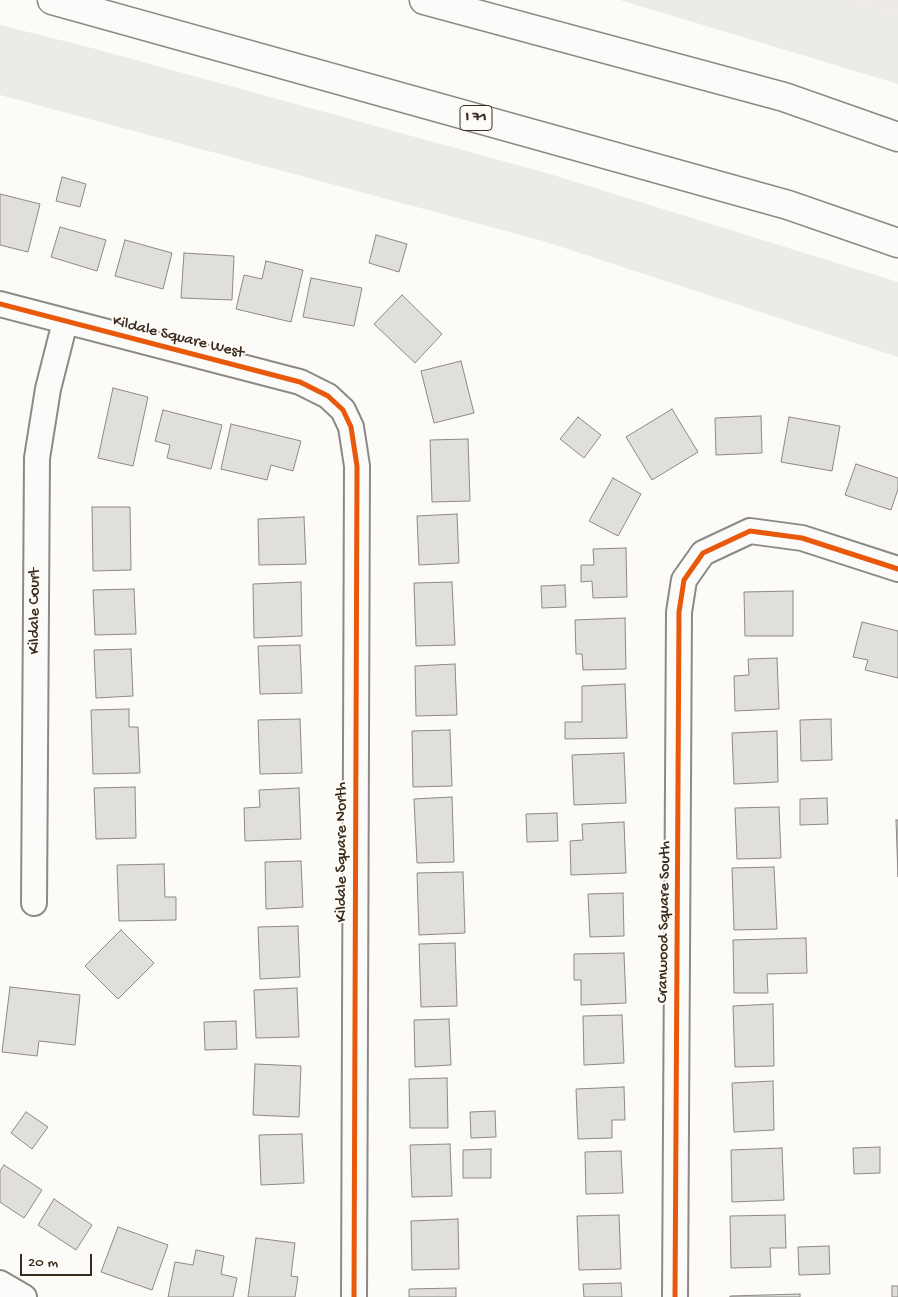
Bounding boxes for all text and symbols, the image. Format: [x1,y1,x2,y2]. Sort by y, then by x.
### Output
road number: I 71 [460,106,492,130]
street label: Kildale Square West [110,312,246,364]
street label: Kildale Court [26,568,46,654]
street label: Kildale Square North [333,782,353,922]
street label: Cranwood Square South [654,841,676,1003]
scale bar [22,1244,95,1276]
text: 20 m [28,1254,58,1272]

